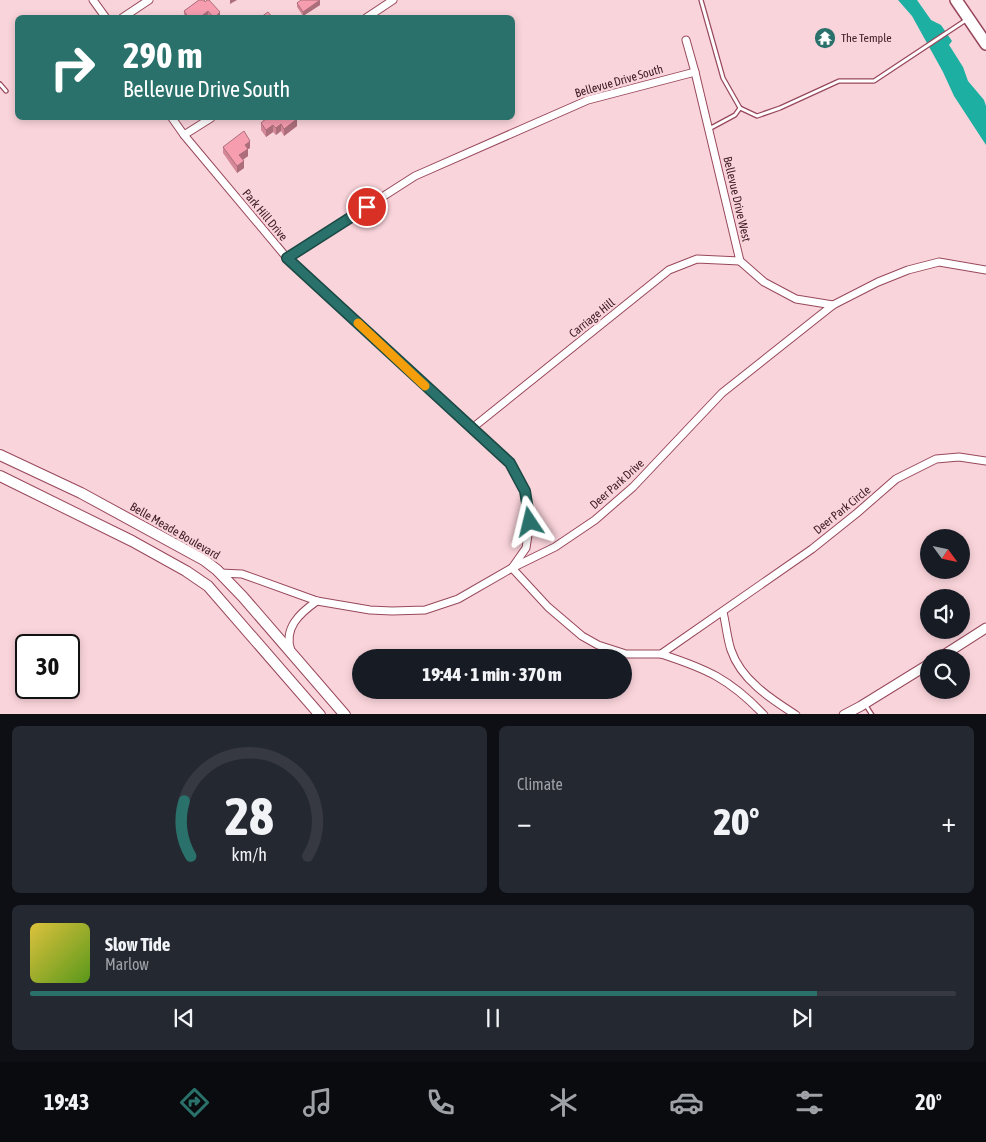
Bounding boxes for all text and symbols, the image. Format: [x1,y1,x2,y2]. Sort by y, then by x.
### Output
temple icon: The Temple [813,26,837,50]
place label: The Temple [841,31,892,45]
icon: right [40,35,105,100]
text: 290 m [123,35,202,75]
street label: Bellevue Drive South [573,62,665,100]
text: Bellevue Drive South [123,76,290,102]
street label: Bellevue Drive West [720,155,754,243]
street label: Park Hill Drive [239,186,291,244]
pin [346,186,388,228]
icon: arrive [353,193,381,221]
street label: Carriage Hill [566,295,618,341]
street label: Deer Park Drive [587,456,647,512]
street label: Deer Park Circle [811,483,873,537]
position arrow [503,495,555,547]
street label: Belle Meade Boulevard [128,500,222,562]
north arrow [920,529,970,579]
map controls [920,529,970,699]
button: sound [920,589,970,639]
speed limit sign: 30 [15,634,80,699]
button: search [920,649,970,699]
text: 19:44 · 1 min · 370 m [422,663,562,685]
text: Climate [517,775,563,793]
text: 28 [225,786,274,846]
text: 20° [713,800,760,843]
text: − [517,806,532,838]
text: + [941,806,956,838]
text: km/h [232,844,267,865]
text: Slow Tide [105,933,170,955]
text: Marlow [105,955,149,973]
icon: previous [170,1004,198,1032]
icon: pause [479,1004,507,1032]
icon: next [788,1004,816,1032]
icon: directions [177,1085,212,1120]
icon: music [300,1085,335,1120]
icon: phone [423,1085,458,1120]
icon: climate [546,1085,581,1120]
icon: car [669,1085,704,1120]
icon: filters [792,1085,827,1120]
text: 19:43 [44,1089,89,1115]
text: 20° [915,1089,942,1115]

